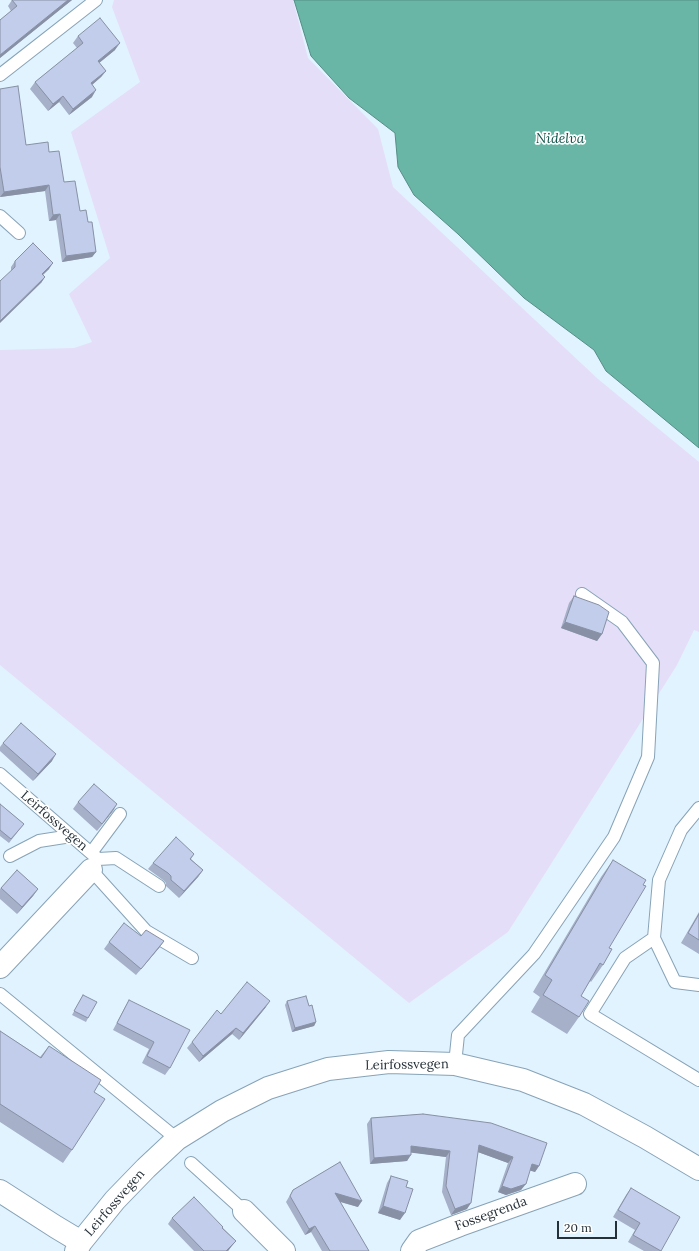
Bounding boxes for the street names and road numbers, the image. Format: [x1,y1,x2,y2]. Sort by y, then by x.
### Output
street label: Leirfossvegen [17,788,91,854]
street label: Leirfossvegen [365,1056,449,1074]
street label: Leirfossvegen [82,1166,148,1240]
street label: Fossegrenda [453,1194,529,1234]

